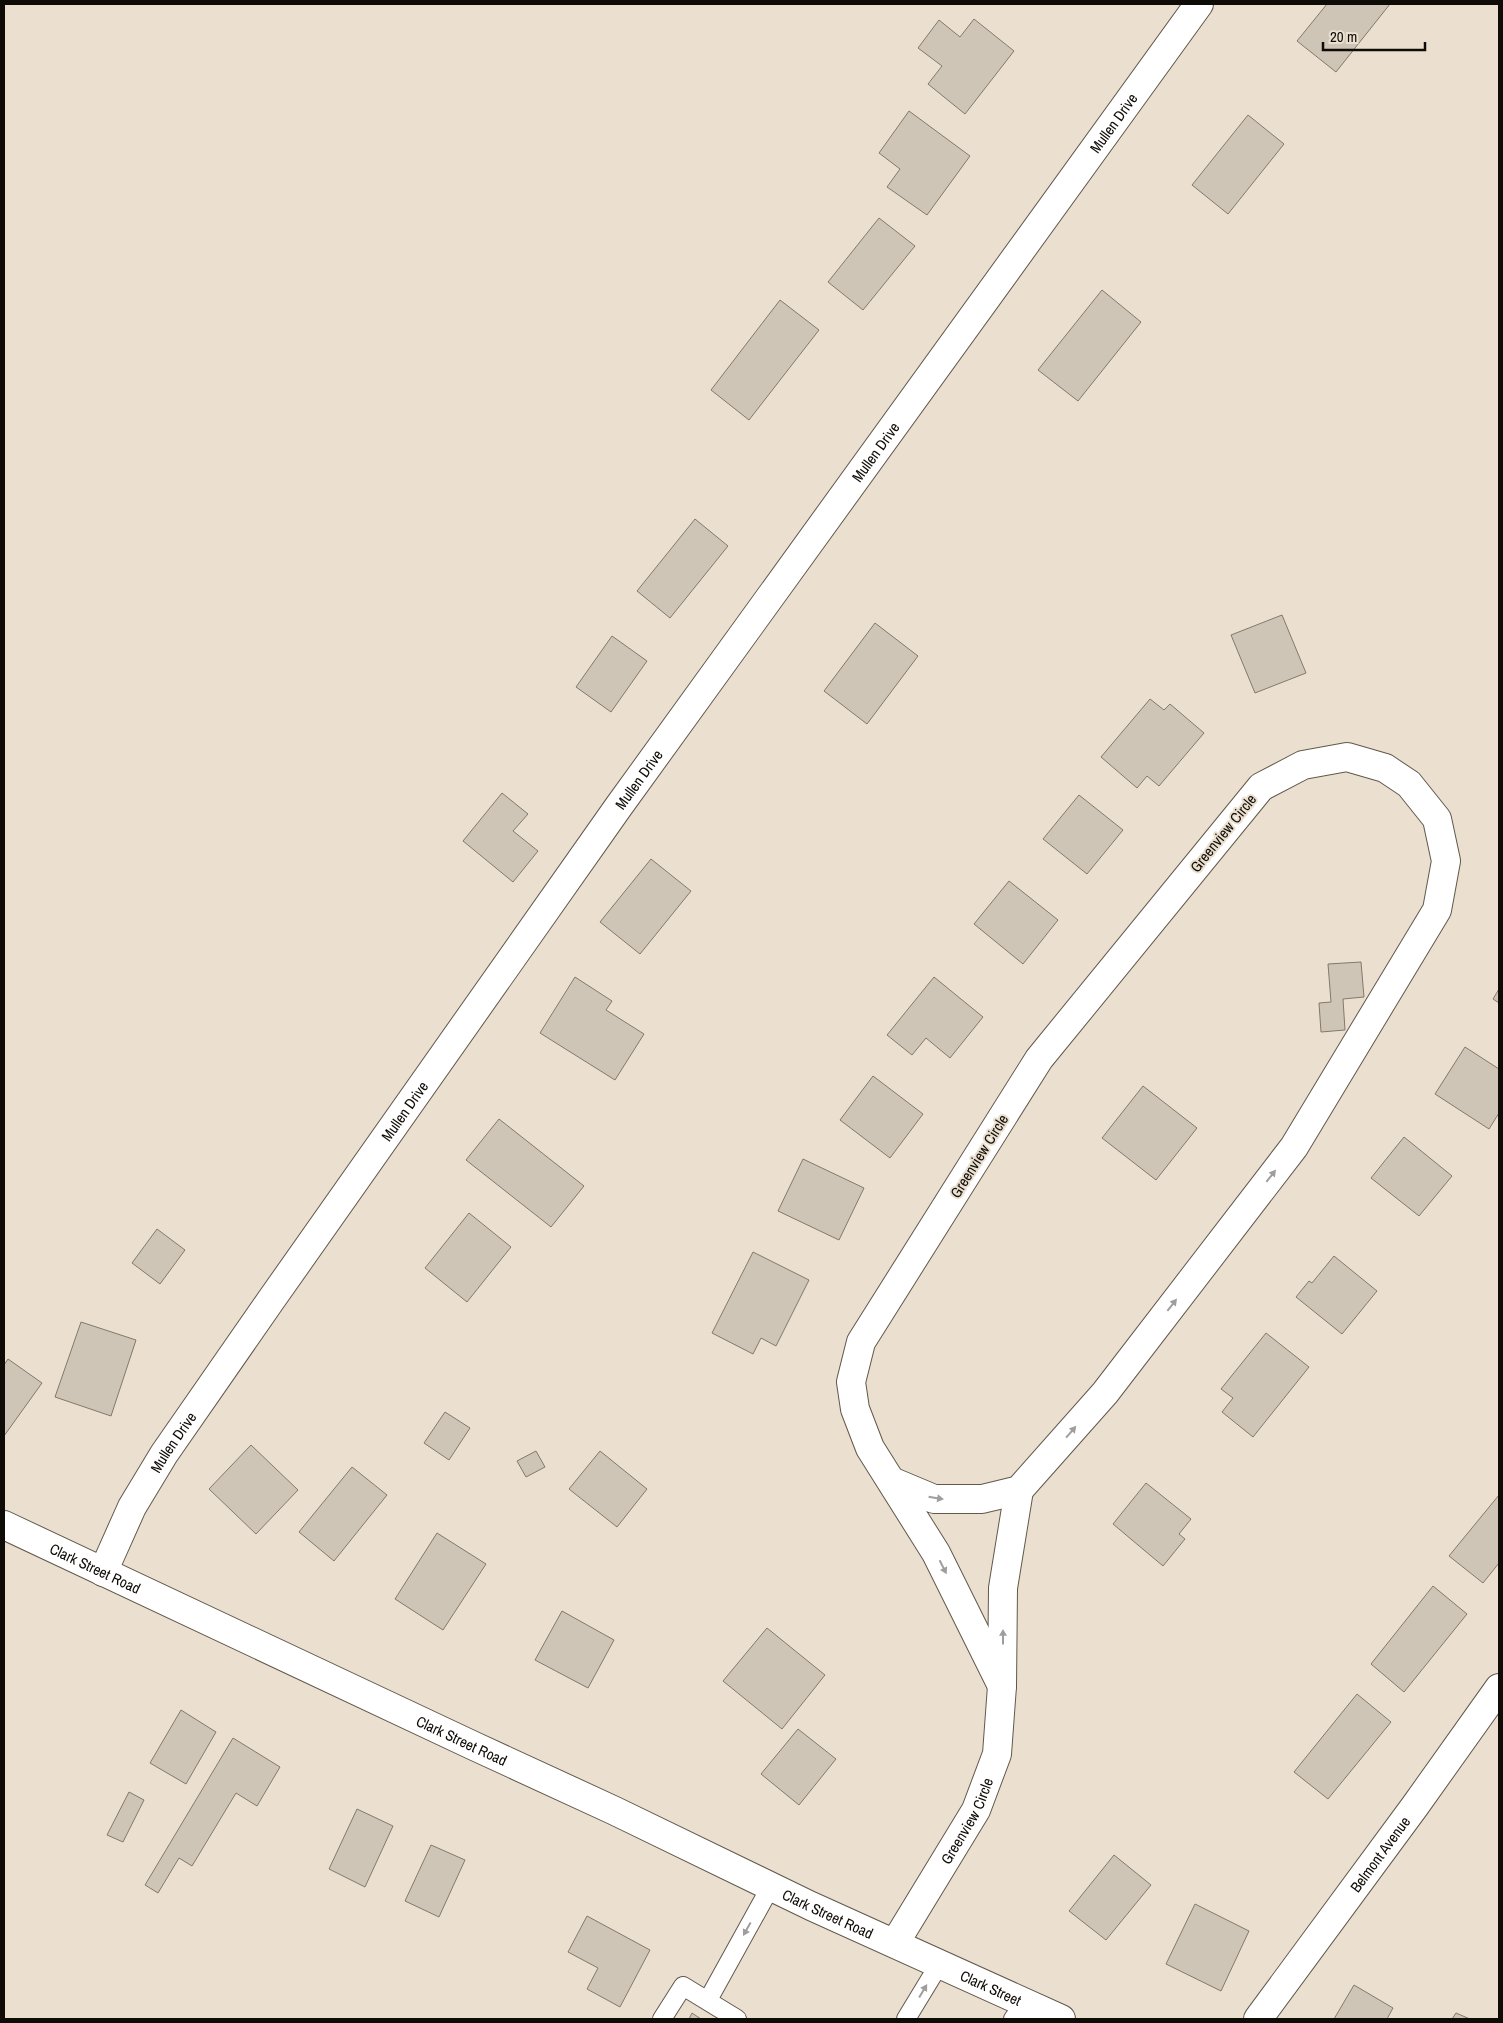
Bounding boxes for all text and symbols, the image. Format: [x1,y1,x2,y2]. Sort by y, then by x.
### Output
scale bar [1323,20,1426,52]
text: 20 m [1330,26,1357,47]
street label: Mullen Drive [1084,89,1142,157]
street label: Mullen Drive [846,418,904,486]
street label: Mullen Drive [610,745,667,813]
street label: Greenview Circle [1185,789,1261,877]
street label: Mullen Drive [376,1076,433,1145]
street label: Greenview Circle [945,1110,1013,1202]
one-way arrow [1266,1170,1277,1183]
one-way arrow [1167,1299,1178,1312]
street label: Mullen Drive [145,1407,201,1476]
one-way arrow [1065,1425,1076,1438]
one-way arrow [928,1494,944,1502]
street label: Clark Street Road [47,1538,144,1598]
one-way arrow [939,1560,947,1575]
one-way arrow [999,1629,1007,1645]
street label: Clark Street Road [413,1710,511,1770]
street label: Greenview Circle [935,1774,998,1868]
street label: Belmont Avenue [1345,1812,1415,1896]
street label: Clark Street Road [779,1883,877,1943]
one-way arrow [743,1922,751,1936]
street label: Clark Street [957,1964,1026,2011]
one-way arrow [919,1985,928,1998]

